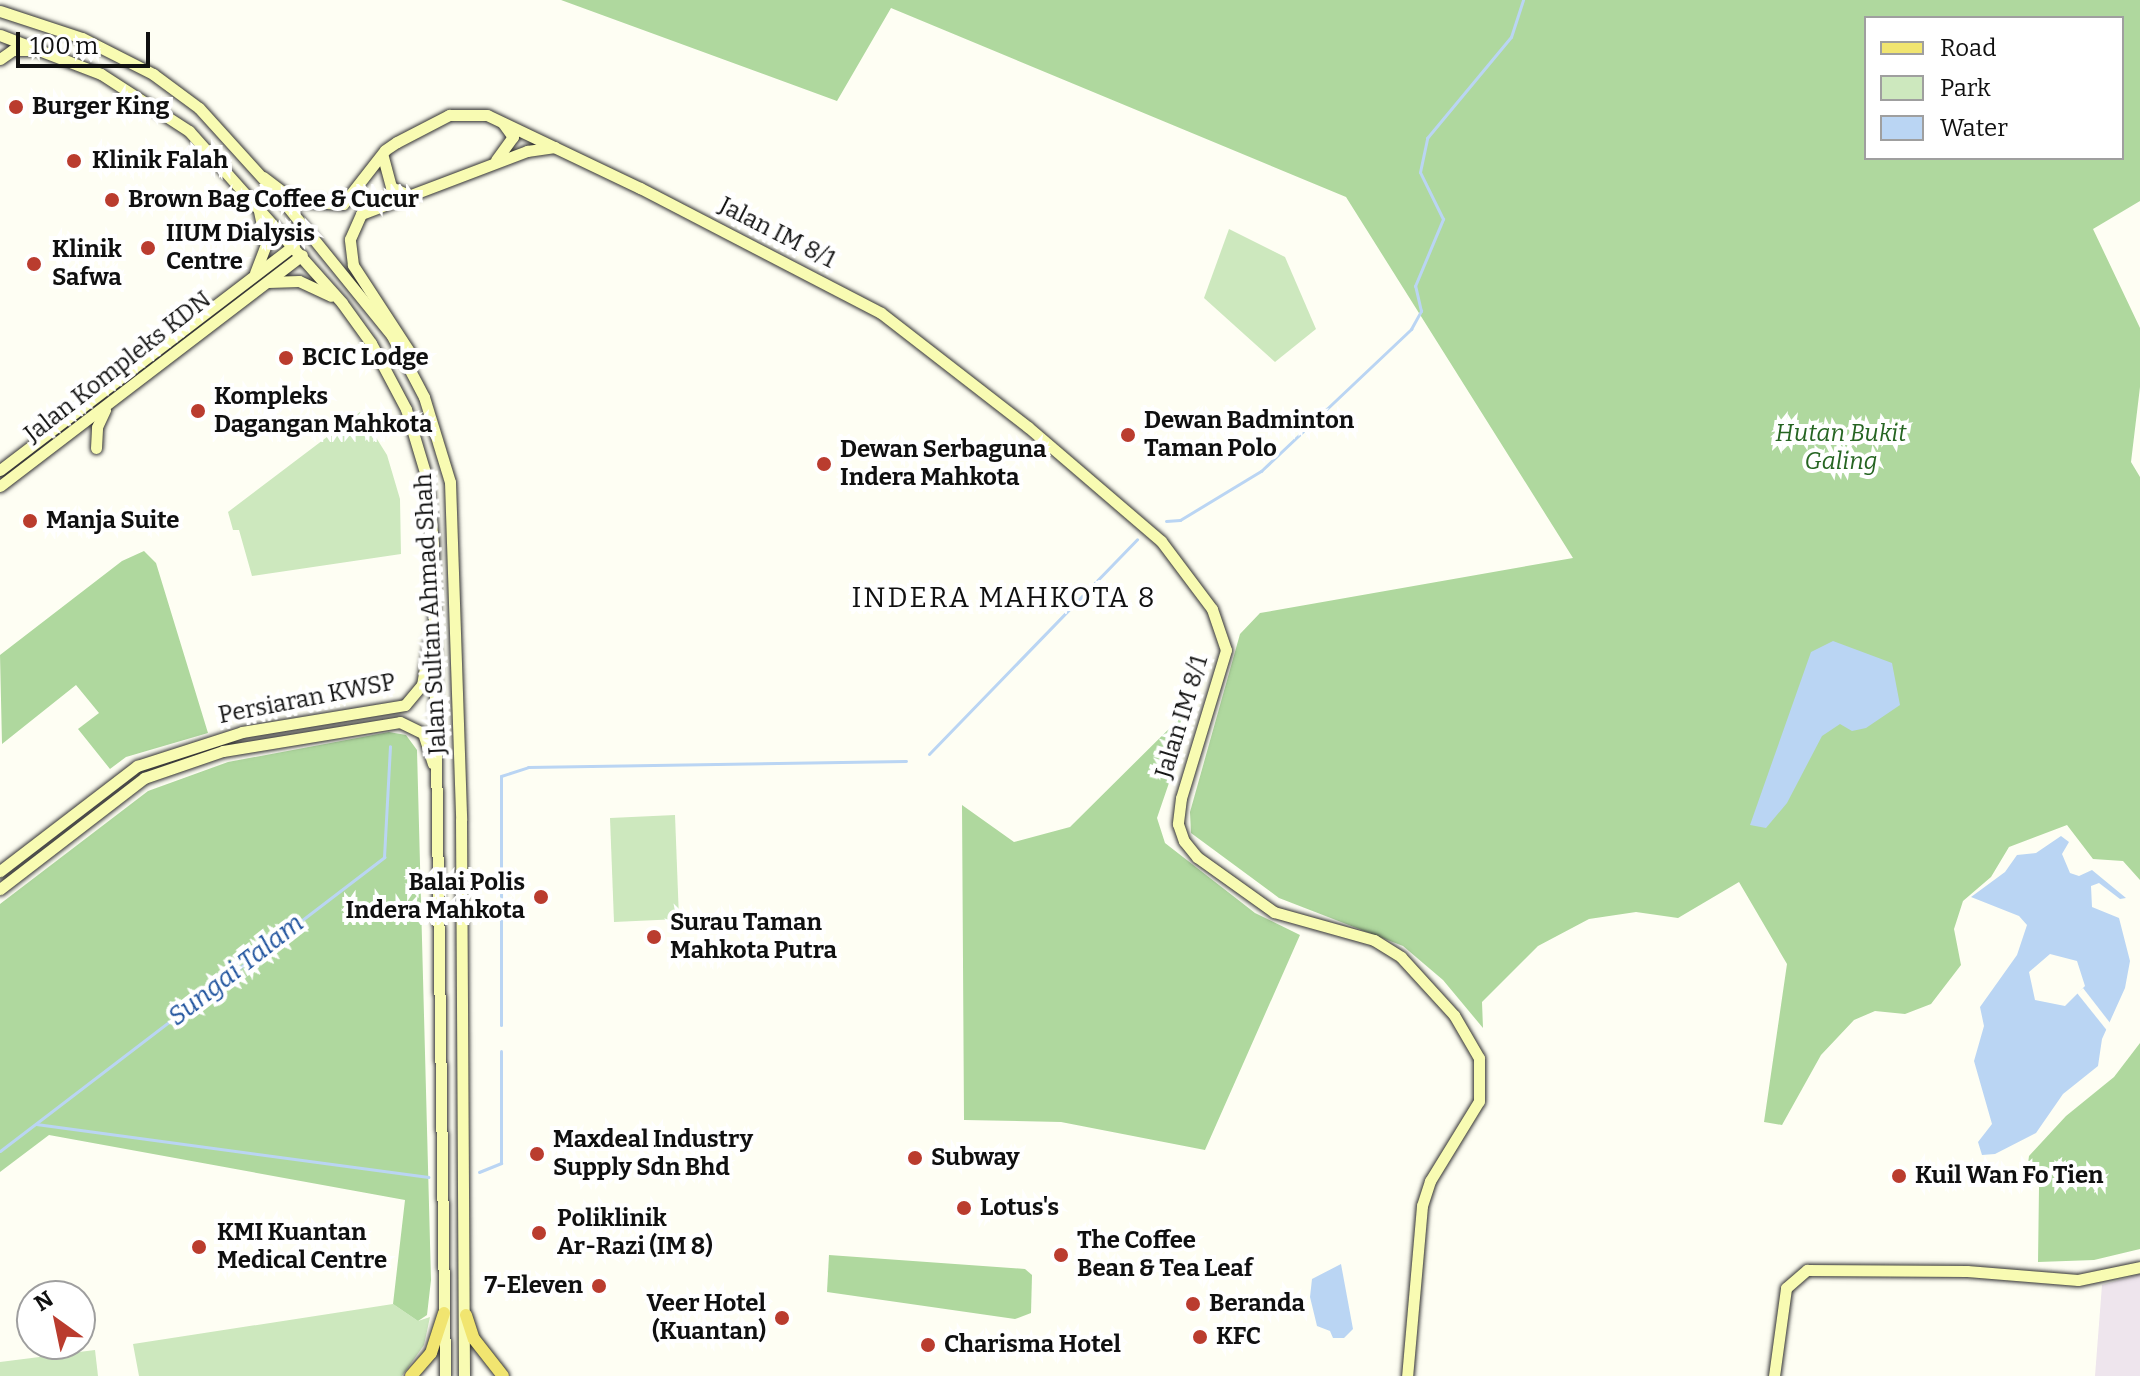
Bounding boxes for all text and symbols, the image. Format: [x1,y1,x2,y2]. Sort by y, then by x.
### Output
scale bar [20,16,154,66]
legend [1864,16,2124,160]
text: 100 m [30,32,98,60]
text: Road [1940,34,1996,62]
text: Park [1940,74,1991,102]
place label: Burger King [32,93,169,121]
marker: Burger King [7,98,25,116]
text: Water [1940,114,2008,142]
place label: Klinik Falah [92,147,228,175]
marker: Klinik Falah [63,150,85,172]
place label: Brown Bag Coffee & Cucur [128,186,419,214]
marker: Brown Bag Coffee & Cucur [103,191,121,209]
street label: Jalan IM 8/1 [714,191,840,275]
place label: IIUM Dialysis Centre [166,220,315,276]
place label: Klinik Safwa [52,236,122,292]
marker: IIUM Dialysis Centre [137,237,159,259]
marker: Klinik Safwa [23,253,45,275]
street label: Jalan Kompleks KDN [19,285,217,449]
place label: BCIC Lodge [302,344,429,372]
marker: BCIC Lodge [277,349,295,367]
place label: Kompleks Dagangan Mahkota [214,383,433,439]
marker: Kompleks Dagangan Mahkota [189,402,207,420]
place label: Dewan Badminton Taman Polo [1144,407,1354,463]
park label: Hutan Bukit Galing [1775,420,1907,476]
marker: Dewan Badminton Taman Polo [1119,426,1137,444]
place label: Dewan Serbaguna Indera Mahkota [840,436,1046,492]
marker: Dewan Serbaguna Indera Mahkota [815,455,833,473]
street label: Jalan Sultan Ahmad Shah [409,473,453,755]
place label: Manja Suite [46,507,179,535]
marker: Manja Suite [21,512,39,530]
district label: INDERA MAHKOTA 8 [851,581,1157,615]
street label: Jalan IM 8/1 [1150,652,1214,782]
street label: Persiaran KWSP [216,668,398,730]
place label: Balai Polis Indera Mahkota [345,869,525,925]
marker: Balai Polis Indera Mahkota [532,888,550,906]
water label: Sungai Talam [162,907,310,1033]
place label: Surau Taman Mahkota Putra [670,909,837,965]
marker: Surau Taman Mahkota Putra [645,928,663,946]
place label: Maxdeal Industry Supply Sdn Bhd [553,1126,753,1182]
place label: Subway [931,1144,1020,1172]
marker: Maxdeal Industry Supply Sdn Bhd [528,1145,546,1163]
marker: Subway [906,1149,924,1167]
place label: Kuil Wan Fo Tien [1915,1162,2104,1190]
marker: Kuil Wan Fo Tien [1890,1167,1908,1185]
place label: Lotus's [980,1194,1059,1222]
marker: Lotus's [955,1199,973,1217]
place label: Poliklinik Ar-Razi (IM 8) [557,1205,713,1261]
place label: KMI Kuantan Medical Centre [217,1219,387,1275]
marker: Poliklinik Ar-Razi (IM 8) [528,1222,550,1244]
place label: The Coffee Bean & Tea Leaf [1077,1227,1253,1283]
marker: KMI Kuantan Medical Centre [188,1236,210,1258]
marker: The Coffee Bean & Tea Leaf [1052,1246,1070,1264]
place label: 7-Eleven [484,1272,583,1300]
marker: 7-Eleven [590,1277,608,1295]
north arrow [16,1280,96,1360]
text: N [29,1285,58,1317]
place label: Veer Hotel (Kuantan) [646,1290,766,1346]
place label: Beranda [1209,1290,1305,1318]
marker: Beranda [1184,1295,1202,1313]
marker: Veer Hotel (Kuantan) [773,1309,791,1327]
place label: KFC [1216,1323,1261,1351]
marker: KFC [1191,1328,1209,1346]
place label: Charisma Hotel [944,1331,1121,1359]
marker: Charisma Hotel [919,1336,937,1354]

